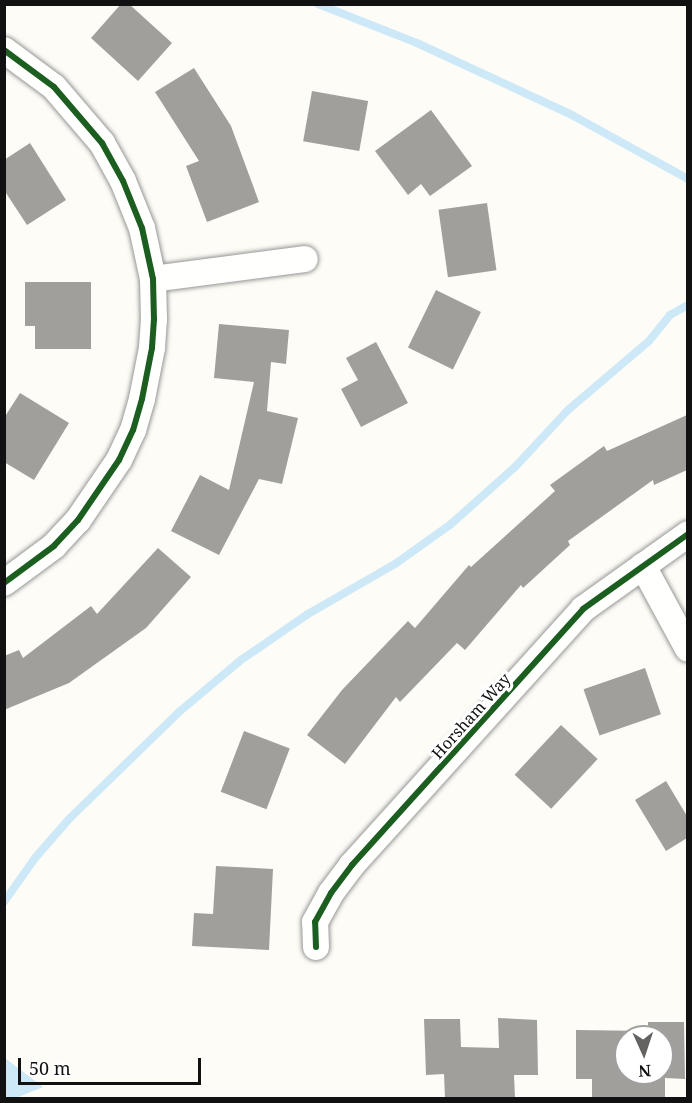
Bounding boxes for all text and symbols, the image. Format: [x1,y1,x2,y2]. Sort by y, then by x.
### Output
street label: Horsham Way [428,669,514,763]
north arrow [614,1025,674,1085]
scale bar [21,1046,204,1084]
text: 50 m [29,1056,71,1080]
text: N [638,1060,652,1082]

